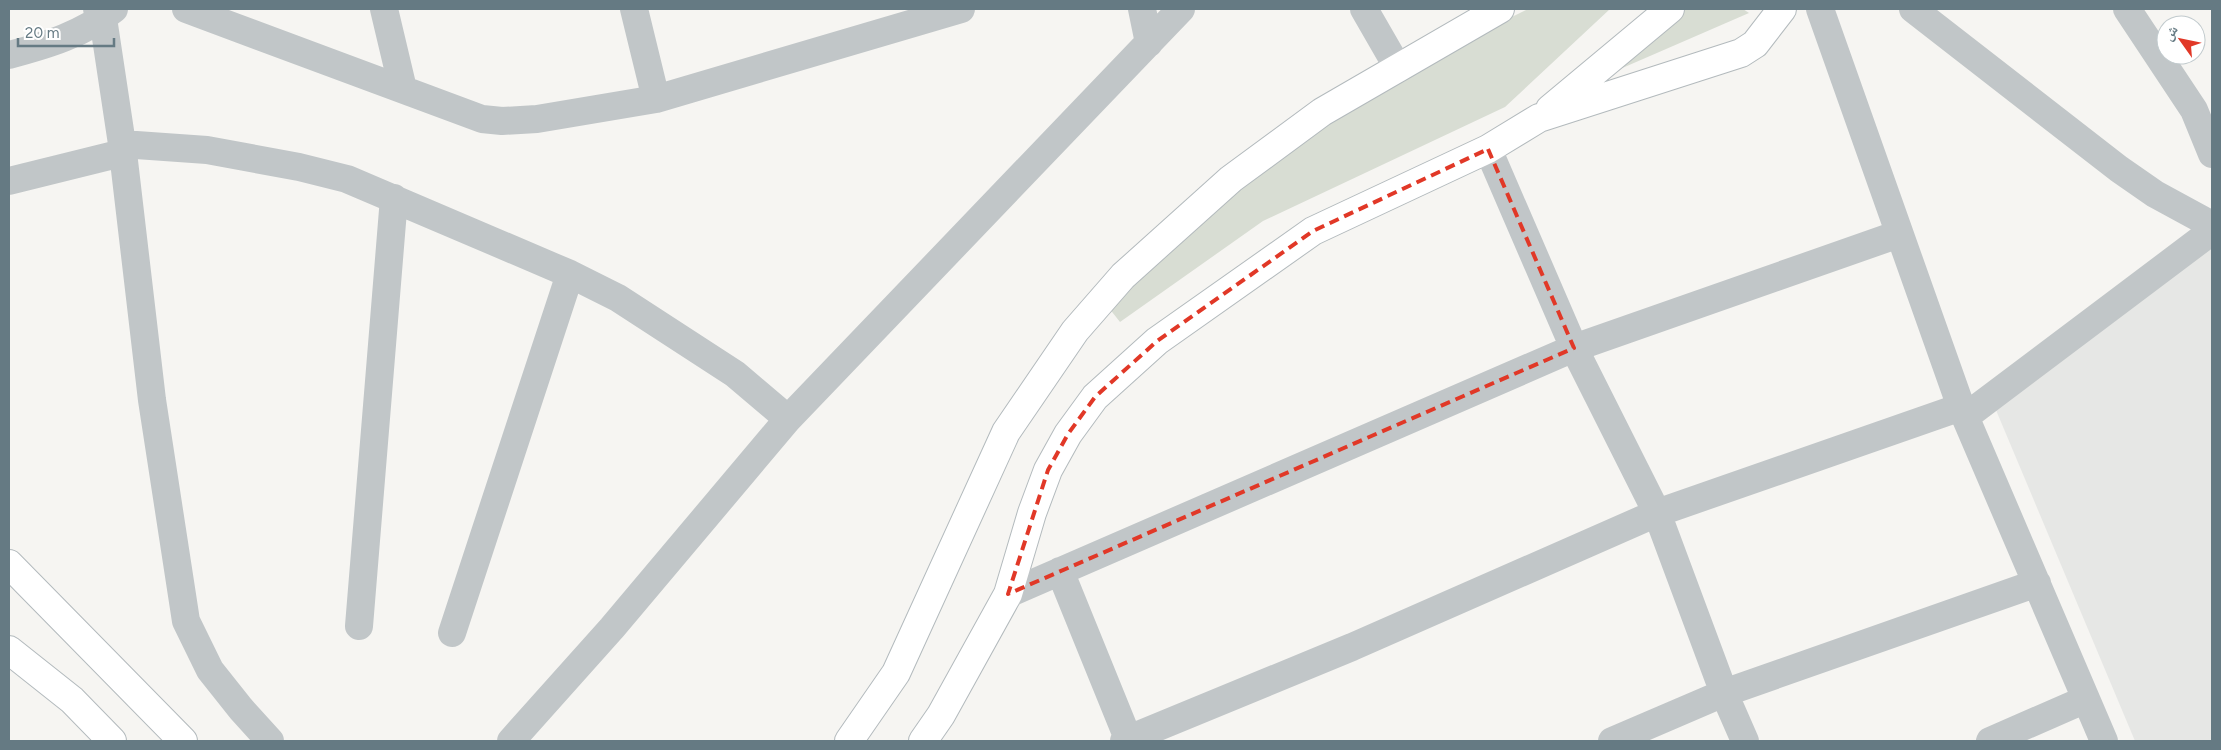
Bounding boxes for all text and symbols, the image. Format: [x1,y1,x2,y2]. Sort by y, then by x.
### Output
scale bar [18,15,114,47]
north arrow [2156,15,2206,65]
text: ش [2159,22,2182,44]
text: 20 m [25,24,59,42]

